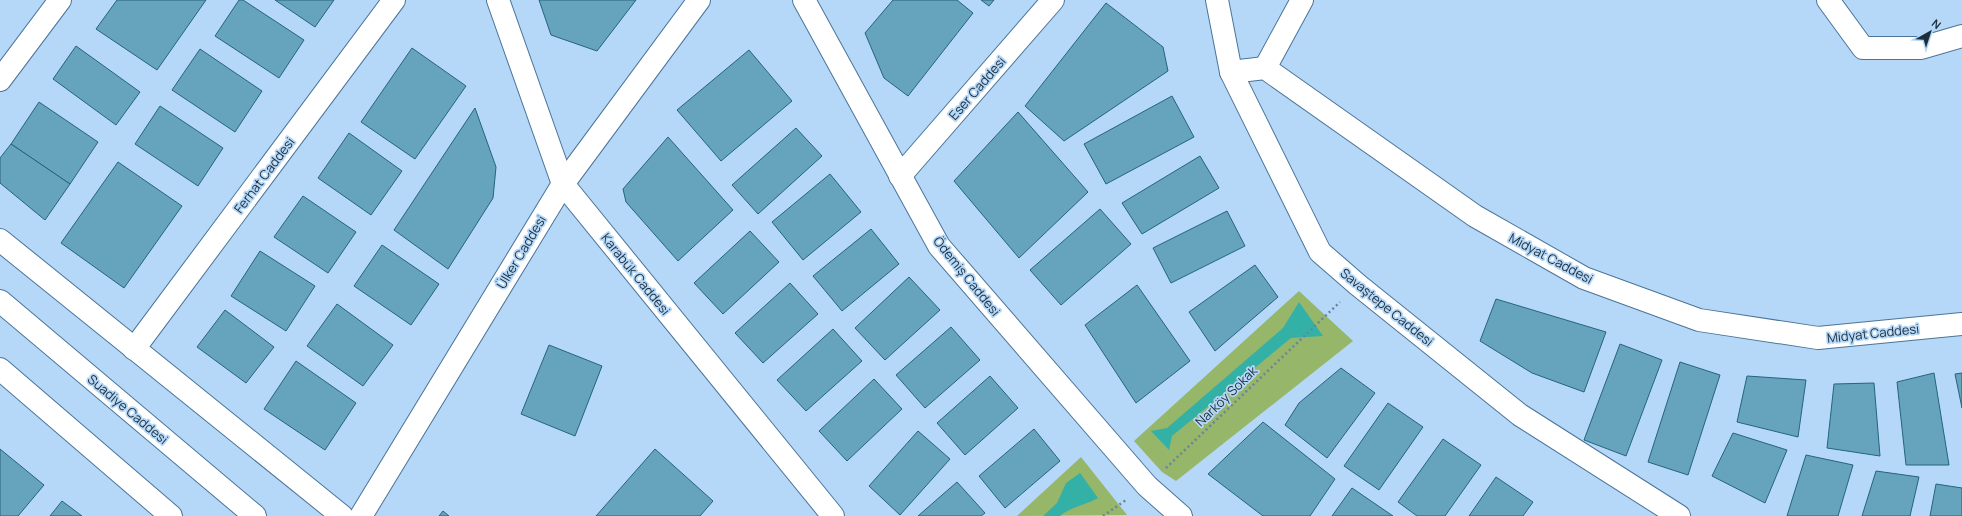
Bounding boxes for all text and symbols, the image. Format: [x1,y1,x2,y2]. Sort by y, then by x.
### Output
north arrow [1910,12,1950,52]
text: N [1929,16,1944,32]
street label: Eser Caddesi [944,52,1010,124]
street label: Ferhat Caddesi [229,133,299,217]
street label: Ülker Caddesi [492,212,550,292]
street label: Midyat Caddesi [1506,228,1596,288]
street label: Karabük Caddesi [597,229,675,319]
street label: Ödemiş Caddesi [929,232,1005,320]
street label: Savaştepe Caddesi [1337,264,1437,350]
street label: Midyat Caddesi [1826,319,1920,347]
street label: Narköy Sokak [1191,361,1261,430]
street label: Suadiye Caddesi [84,370,172,448]

